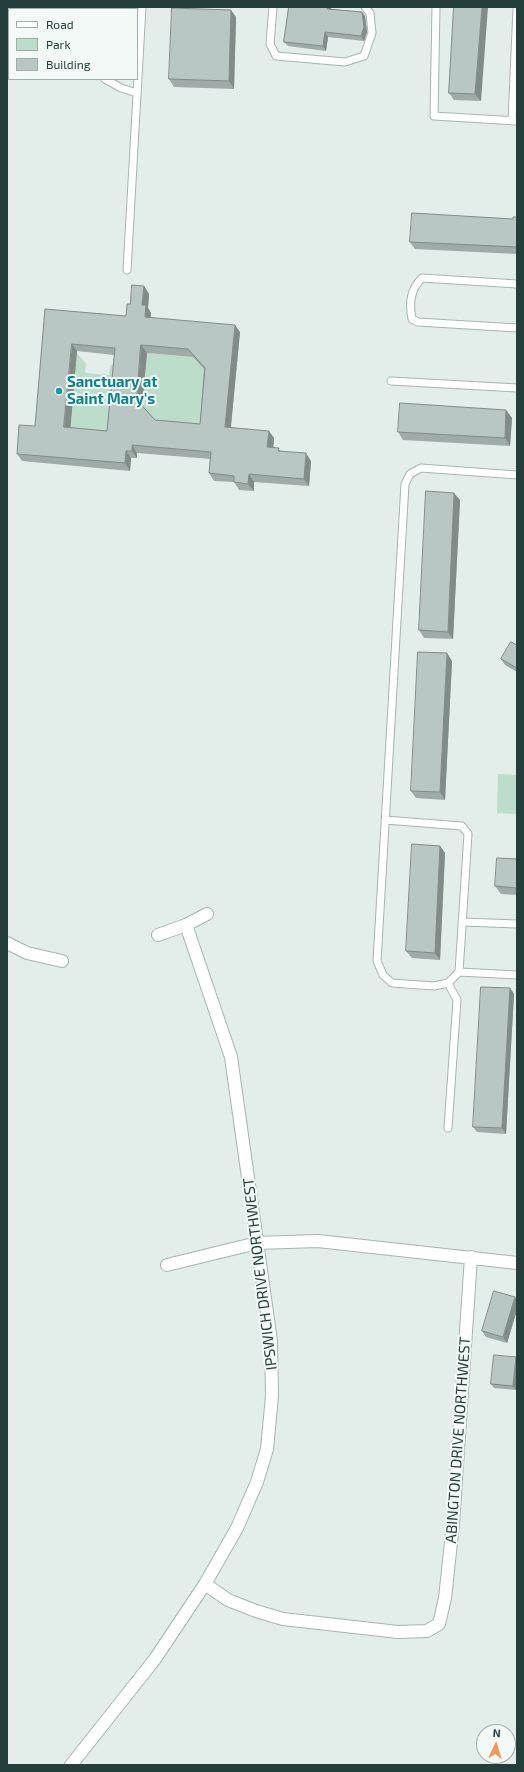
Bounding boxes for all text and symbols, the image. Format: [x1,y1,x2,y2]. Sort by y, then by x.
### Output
legend [8,8,138,80]
text: Road [46,17,74,31]
text: Park [46,37,71,51]
text: Building [46,57,90,71]
place label: Sanctuary at Saint Mary's [67,373,157,408]
marker: Sanctuary at Saint Mary's [54,386,64,396]
street label: IPSWICH DRIVE NORTHWEST [239,1177,281,1371]
street label: ABINGTON DRIVE NORTHWEST [442,1336,474,1544]
north arrow [476,1724,516,1764]
text: N [492,1726,501,1739]

